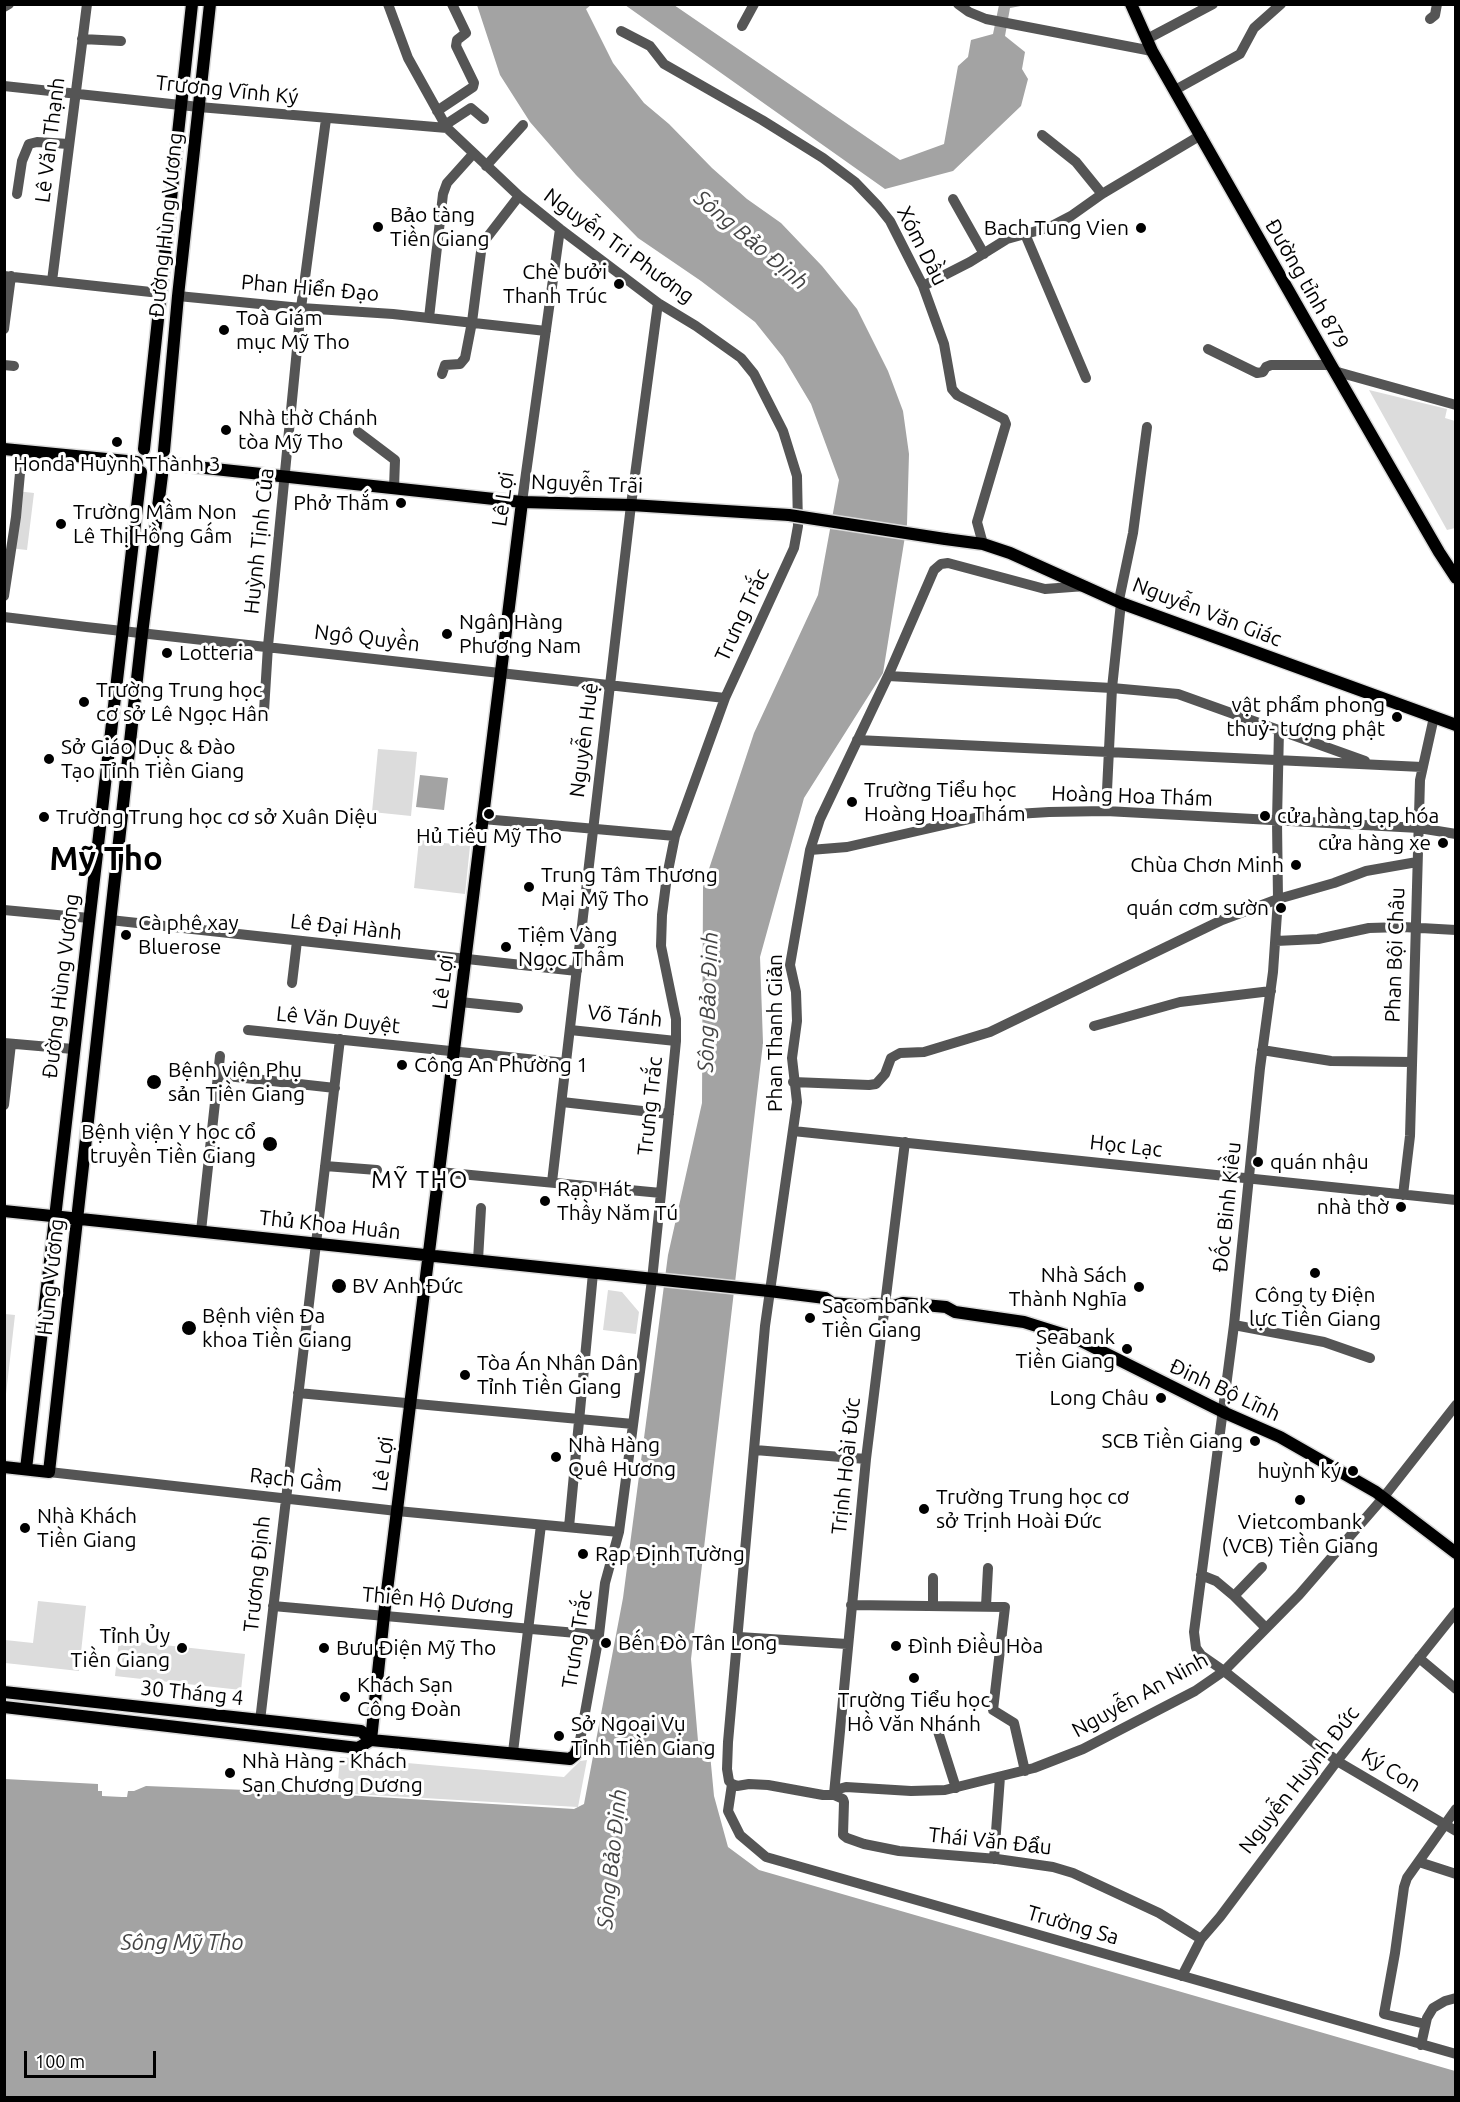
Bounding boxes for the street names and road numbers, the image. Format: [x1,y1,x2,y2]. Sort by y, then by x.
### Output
street label: Trương Vĩnh Ký [154,70,300,110]
street label: Lê Văn Thạnh [30,76,70,204]
street label: Đường Hùng Vương [144,131,188,319]
street label: Nguyễn Tri Phương [539,183,699,309]
street label: Xóm Dầu [891,202,953,290]
street label: Đường tỉnh 879 [1260,214,1354,354]
street label: Phan Hiển Đạo [240,269,380,307]
street label: Huỳnh Tịnh Của [239,467,279,615]
street label: Nguyễn Trãi [530,469,644,499]
street label: Lê Lợi [487,470,519,528]
street label: Trưng Trắc [710,565,774,665]
street label: Nguyễn Văn Giác [1129,572,1285,652]
street label: Ngô Quyền [313,619,421,657]
street label: Nguyễn Huệ [564,681,604,799]
street label: Hoàng Hoa Thám [1051,781,1213,811]
street label: Phan Bội Châu [1380,887,1410,1023]
street label: Đường Hùng Vương [37,892,85,1080]
street label: Lê Đại Hành [289,909,403,945]
street label: Lê Lợi [427,953,459,1011]
street label: Phan Thanh Giản [762,954,788,1112]
street label: Võ Tánh [586,1000,664,1032]
street label: Lê Văn Duyệt [275,1001,401,1039]
street label: Trưng Trắc [632,1055,668,1157]
street label: Học Lạc [1088,1130,1164,1162]
street label: Đốc Binh Kiều [1208,1140,1246,1274]
street label: Thủ Khoa Huân [258,1205,402,1245]
street label: Hùng Vương [32,1217,70,1337]
street label: Đinh Bộ Lĩnh [1166,1353,1284,1427]
street label: Trịnh Hoài Đức [826,1396,866,1536]
street label: Lê Lợi [367,1435,399,1493]
street label: Rạch Gầm [248,1463,344,1497]
street label: Trương Định [238,1515,276,1633]
street label: Thiên Hộ Dương [361,1582,515,1620]
street label: Trưng Trắc [557,1588,597,1690]
street label: Nguyễn An Ninh [1067,1647,1213,1743]
street label: 30 Tháng 4 [139,1675,245,1711]
street label: Nguyễn Huỳnh Đức [1234,1701,1364,1859]
street label: Ký Con [1357,1743,1425,1797]
street label: Thái Văn Đẩu [927,1822,1053,1860]
street label: Trường Sa [1024,1900,1122,1950]

